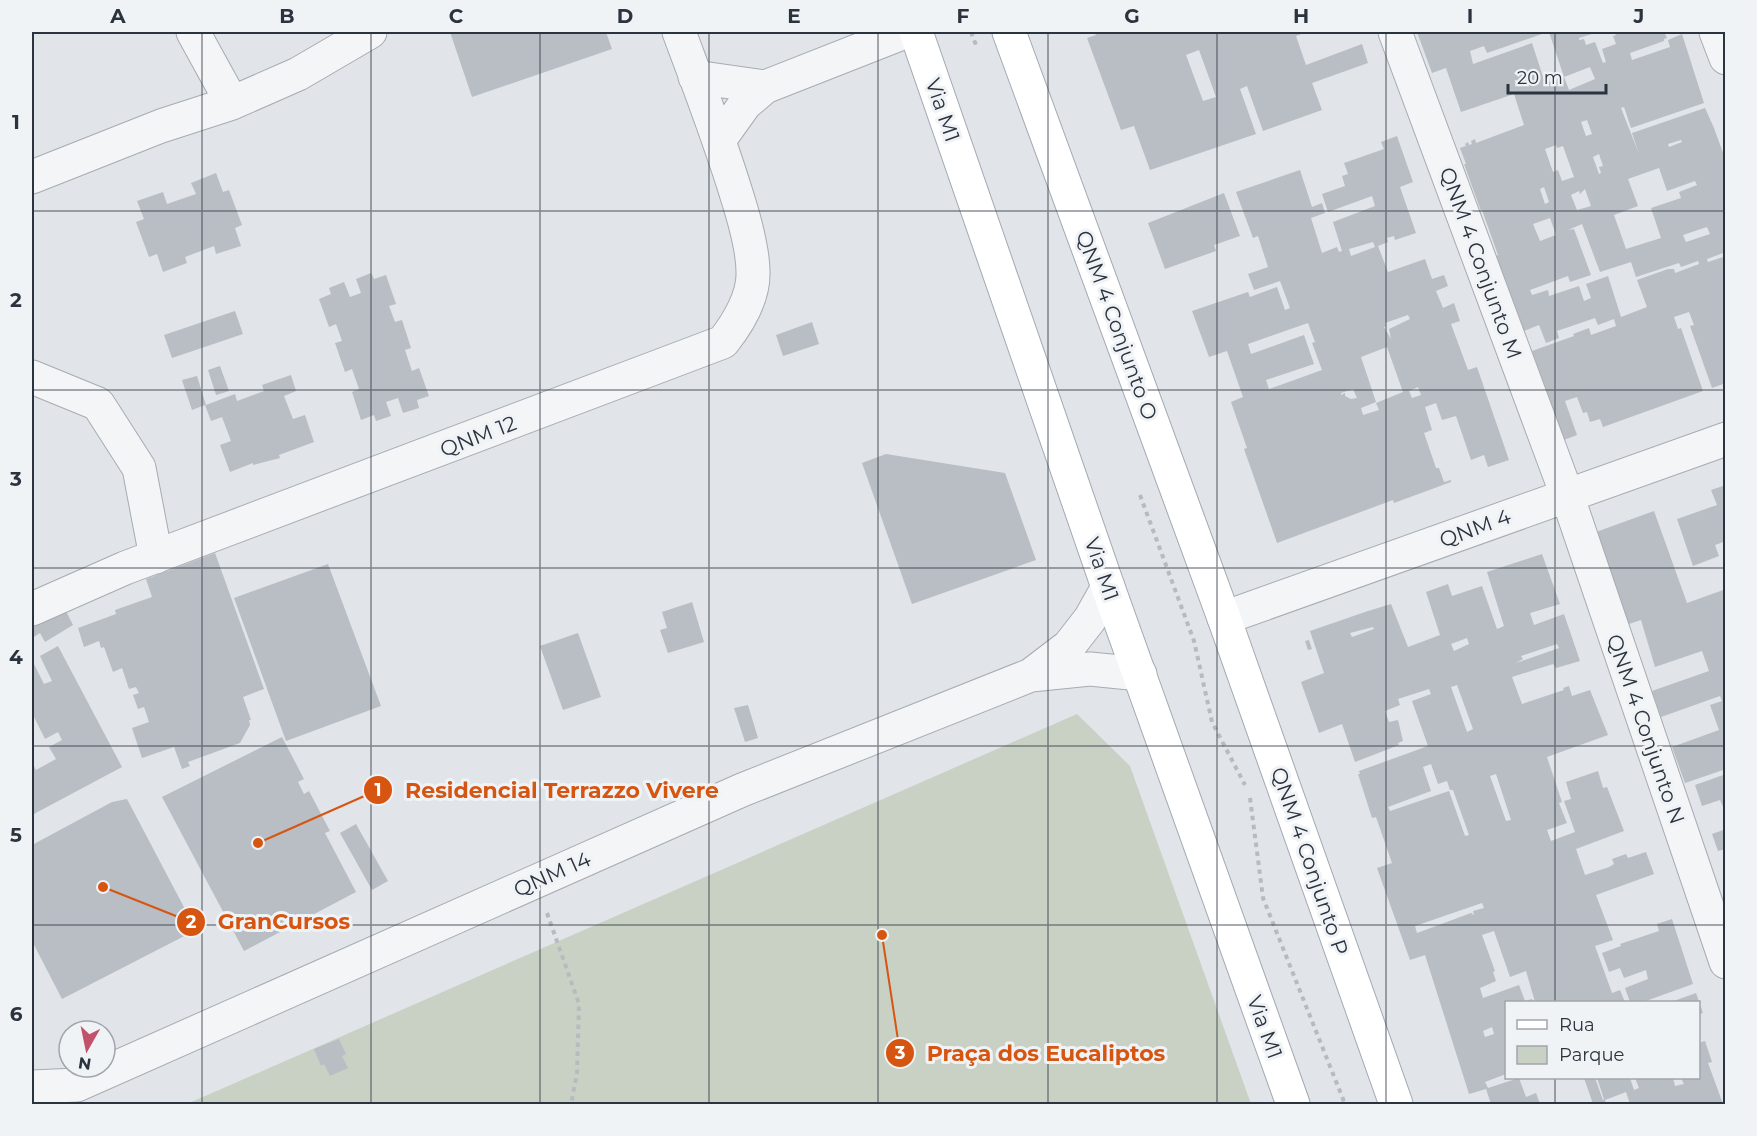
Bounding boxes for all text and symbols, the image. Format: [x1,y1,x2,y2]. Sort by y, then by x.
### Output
text: A [109,4,126,28]
text: B [279,4,295,28]
text: C [449,4,464,28]
text: D [617,4,633,28]
text: E [787,4,801,28]
text: F [957,4,970,28]
text: G [1124,4,1140,28]
text: H [1293,4,1309,28]
text: I [1467,4,1473,28]
text: J [1633,4,1644,28]
scale bar [1508,57,1606,95]
text: 20 m [1517,67,1563,89]
street label: Via M1 [921,75,965,145]
text: 1 [12,110,20,134]
street label: QNM 4 Conjunto M [1435,164,1527,362]
street label: QNM 4 Conjunto O [1071,227,1163,423]
text: 2 [10,288,22,312]
street label: QNM 12 [436,410,520,462]
text: 3 [9,467,22,491]
street label: QNM 4 [1436,504,1514,552]
street label: Via M1 [1080,534,1124,604]
street label: QNM 4 Conjunto N [1602,631,1690,827]
text: 4 [9,645,23,669]
street label: QNM 4 Conjunto P [1266,764,1354,958]
callout: Residencial Terrazzo Vivere [363,770,731,810]
text: Residencial Terrazzo Vivere [405,777,719,804]
text: 1 [374,779,382,801]
text: 5 [10,823,22,847]
street label: QNM 14 [510,846,595,902]
callout: GranCursos [176,902,362,942]
text: GranCursos [218,908,350,935]
text: 2 [186,911,197,933]
street label: Via M1 [1242,992,1288,1062]
legend [1505,1001,1700,1079]
text: 6 [10,1002,23,1026]
text: Rua [1559,1014,1595,1036]
north arrow [57,1019,117,1079]
callout: Praça dos Eucaliptos [885,1033,1177,1073]
text: Praça dos Eucaliptos [927,1040,1166,1067]
text: 3 [894,1042,906,1064]
text: Parque [1559,1044,1625,1066]
text: N [77,1053,93,1074]

